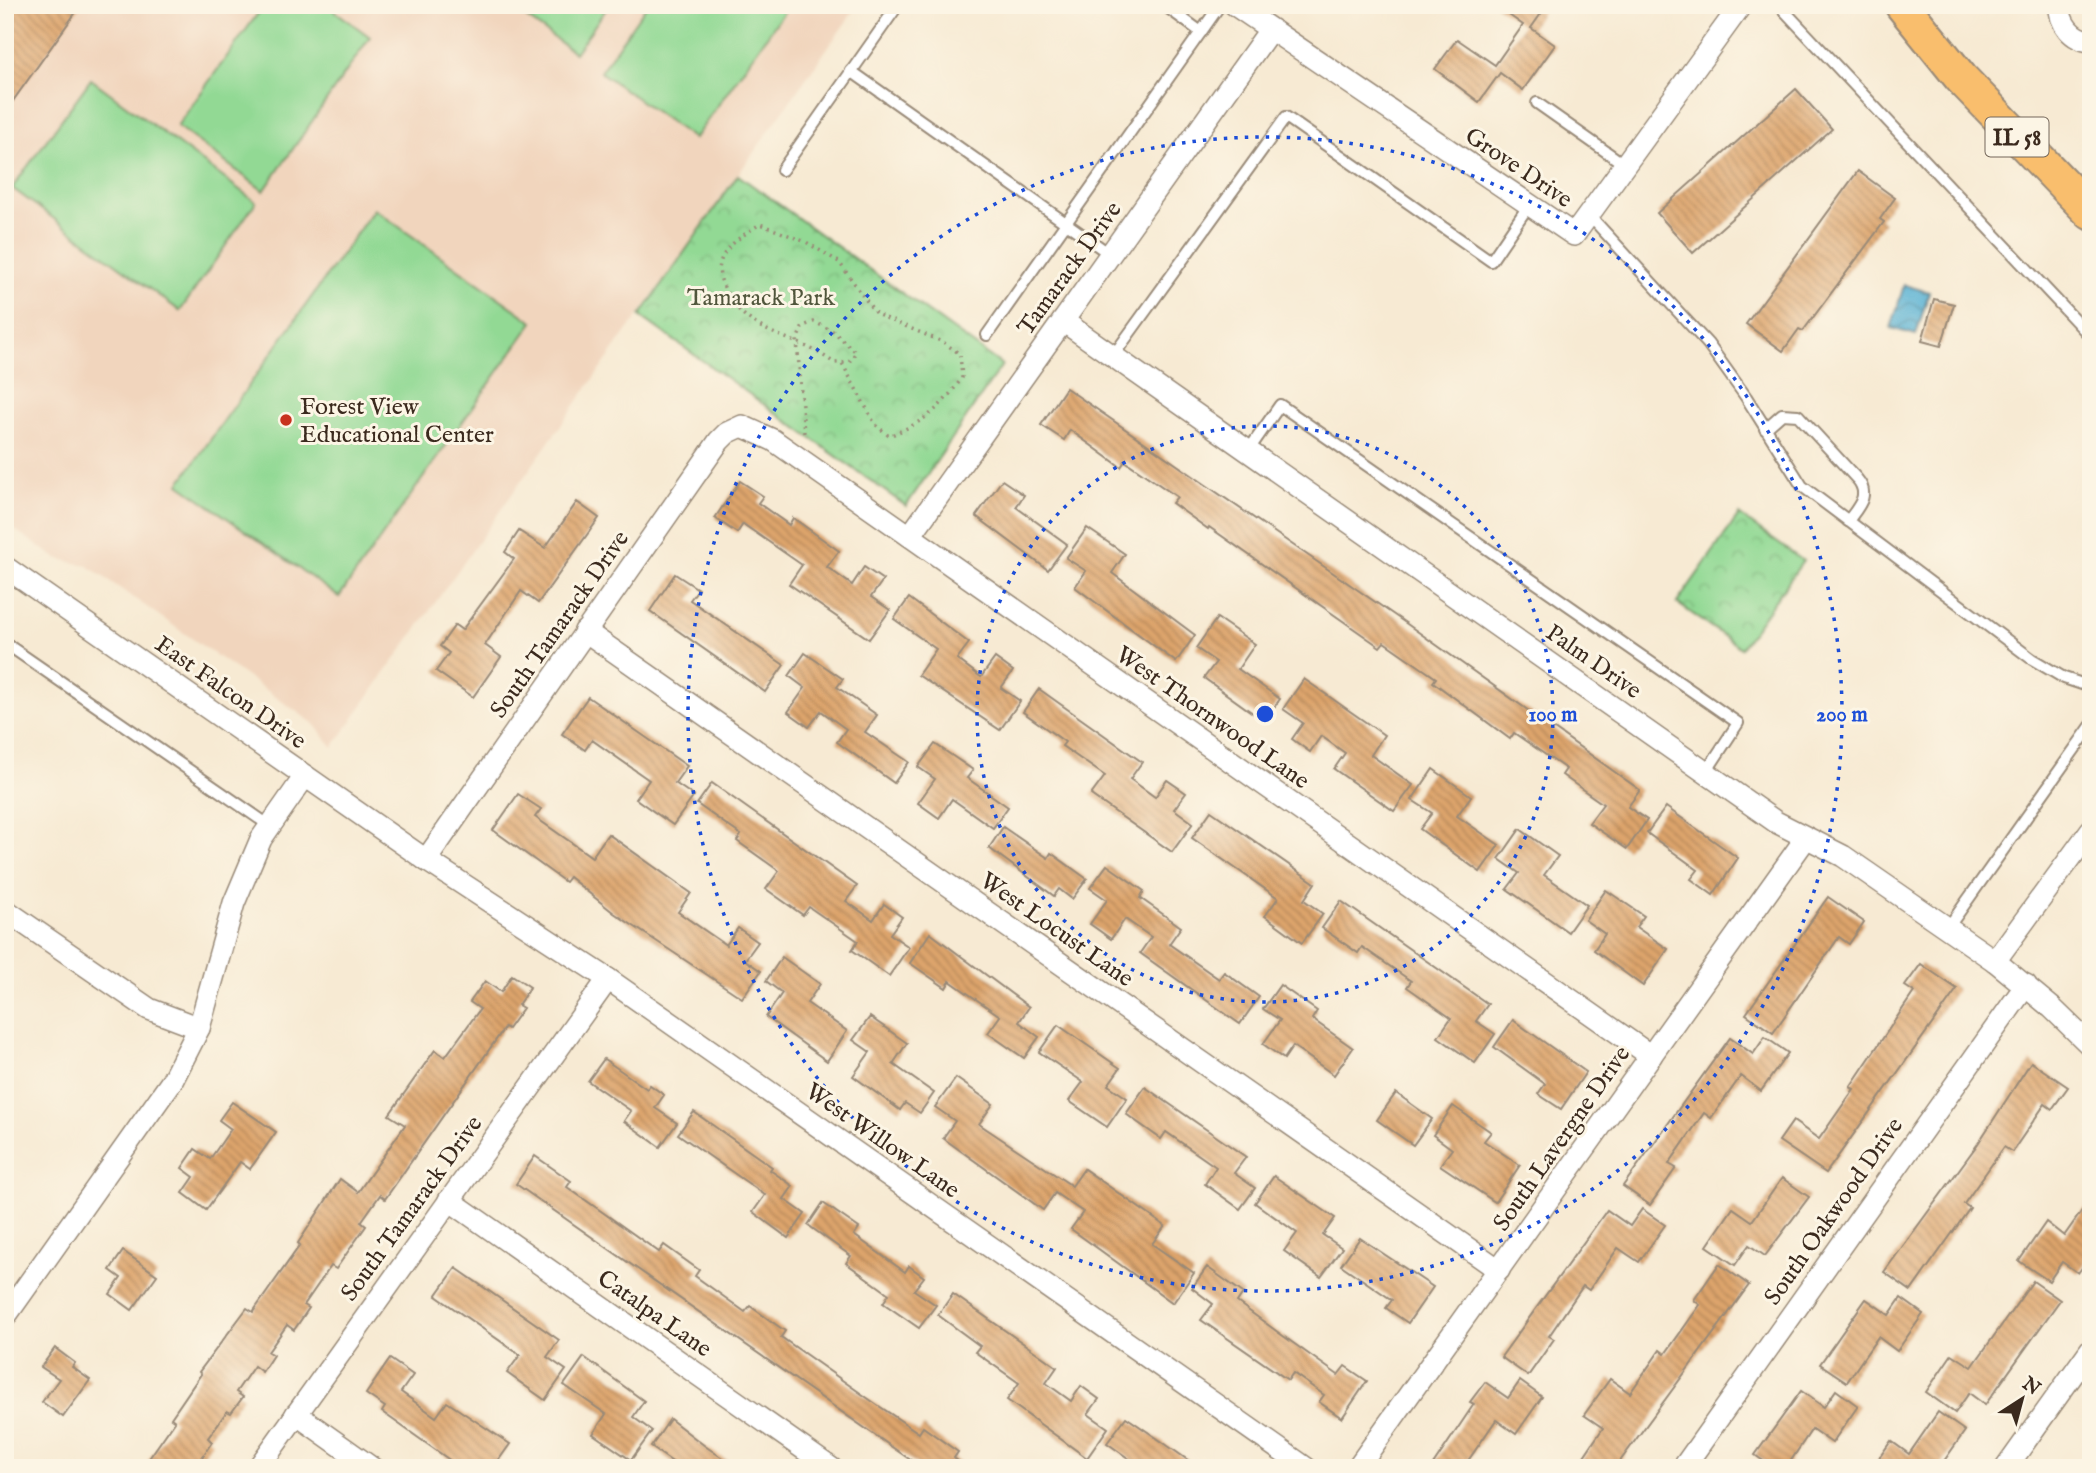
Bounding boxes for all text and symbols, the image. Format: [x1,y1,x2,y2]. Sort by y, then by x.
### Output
road number: IL 58 [1986,118,2048,156]
street label: Grove Drive [1458,121,1578,216]
street label: Tamarack Drive [1011,196,1129,342]
park label: Tamarack Park [687,283,835,314]
place label: Forest View Educational Center [300,392,494,451]
marker: Forest View Educational Center [278,412,294,428]
street label: South Tamarack Drive [484,525,637,725]
street label: Palm Drive [1539,618,1647,707]
street label: East Falcon Drive [148,630,312,757]
street label: West Thornwood Lane [1109,640,1315,797]
centre of rings [1253,702,1277,726]
text: 100 m [1528,702,1578,729]
text: 200 m [1816,702,1868,729]
street label: West Locust Lane [973,866,1139,995]
street label: South Lavergne Drive [1487,1040,1638,1238]
street label: West Willow Lane [799,1076,966,1206]
street label: South Tamarack Drive [334,1110,490,1308]
street label: South Oakwood Drive [1758,1112,1911,1312]
street label: Catalpa Lane [591,1264,717,1365]
north arrow [1988,1364,2058,1434]
text: N [2016,1372,2045,1402]

